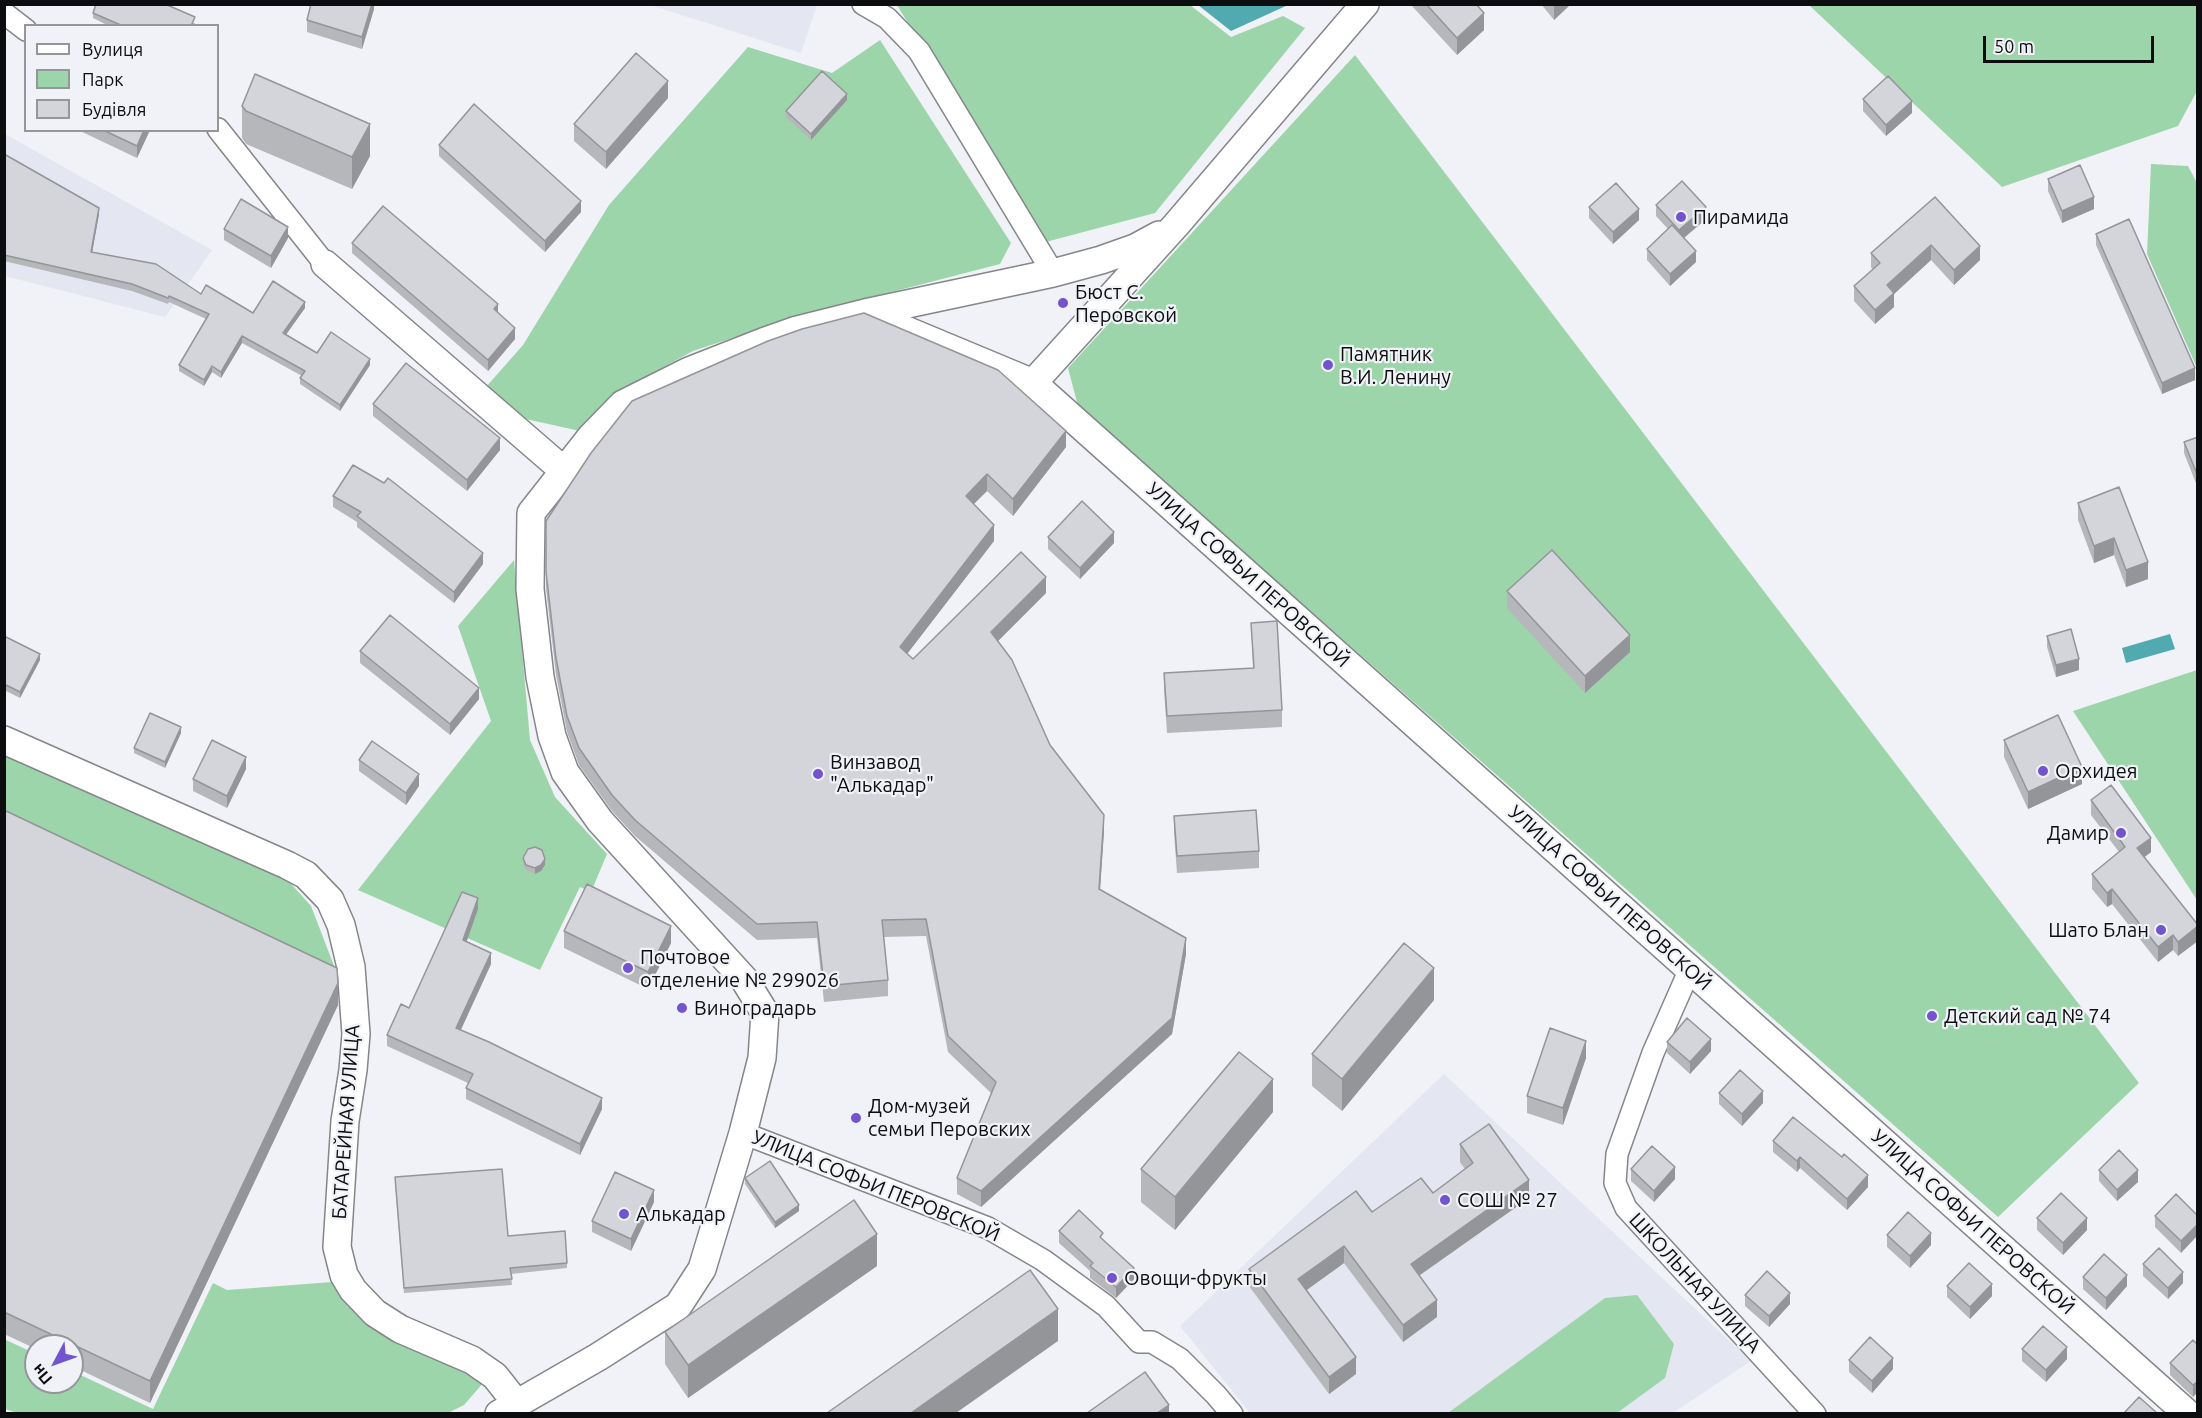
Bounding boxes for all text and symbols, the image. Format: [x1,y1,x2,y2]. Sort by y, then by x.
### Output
legend [24,24,219,132]
scale bar [1986,24,2157,62]
text: 50 m [1994,36,2034,56]
text: Вулиця [82,39,143,59]
text: Парк [82,69,123,89]
text: Будівля [82,99,147,119]
place label: Пирамида [1693,205,1789,229]
marker: Пирамида [1674,210,1688,224]
place label: Бюст С. Перовской [1075,280,1177,327]
marker: Бюст С. Перовской [1056,296,1070,310]
place label: Памятник В.И. Ленину [1340,342,1451,389]
marker: Памятник В.И. Ленину [1321,358,1335,372]
street label: УЛИЦА СОФЬИ ПЕРОВСКОЙ [1141,477,1355,673]
place label: Винзавод "Алькадар" [830,750,934,797]
place label: Орхидея [2055,759,2138,783]
marker: Орхидея [2036,764,2050,778]
marker: Винзавод "Алькадар" [811,767,825,781]
street label: УЛИЦА СОФЬИ ПЕРОВСКОЙ [1503,800,1717,996]
place label: Дамир [2047,821,2109,845]
marker: Дамир [2114,826,2128,840]
place label: Шато Блан [2048,918,2149,942]
marker: Шато Блан [2154,923,2168,937]
place label: Почтовое отделение № 299026 [640,945,839,992]
marker: Почтовое отделение № 299026 [621,961,635,975]
place label: Виноградарь [694,996,816,1020]
marker: Виноградарь [675,1001,689,1015]
place label: Детский сад № 74 [1944,1004,2111,1028]
marker: Детский сад № 74 [1925,1009,1939,1023]
street label: БАТАРЕЙНАЯ УЛИЦА [327,1024,365,1220]
place label: Дом-музей семьи Перовских [868,1094,1030,1141]
marker: Дом-музей семьи Перовских [849,1111,863,1125]
street label: УЛИЦА СОФЬИ ПЕРОВСКОЙ [1866,1124,2080,1320]
street label: УЛИЦА СОФЬИ ПЕРОВСКОЙ [749,1125,1003,1247]
place label: СОШ № 27 [1457,1188,1558,1212]
marker: СОШ № 27 [1438,1193,1452,1207]
place label: Алькадар [636,1202,726,1226]
marker: Алькадар [617,1207,631,1221]
street label: ШКОЛЬНАЯ УЛИЦА [1624,1208,1766,1358]
place label: Овощи-фрукты [1124,1266,1267,1290]
marker: Овощи-фрукты [1105,1271,1119,1285]
north arrow [24,1334,84,1394]
text: Пн [28,1361,56,1388]

